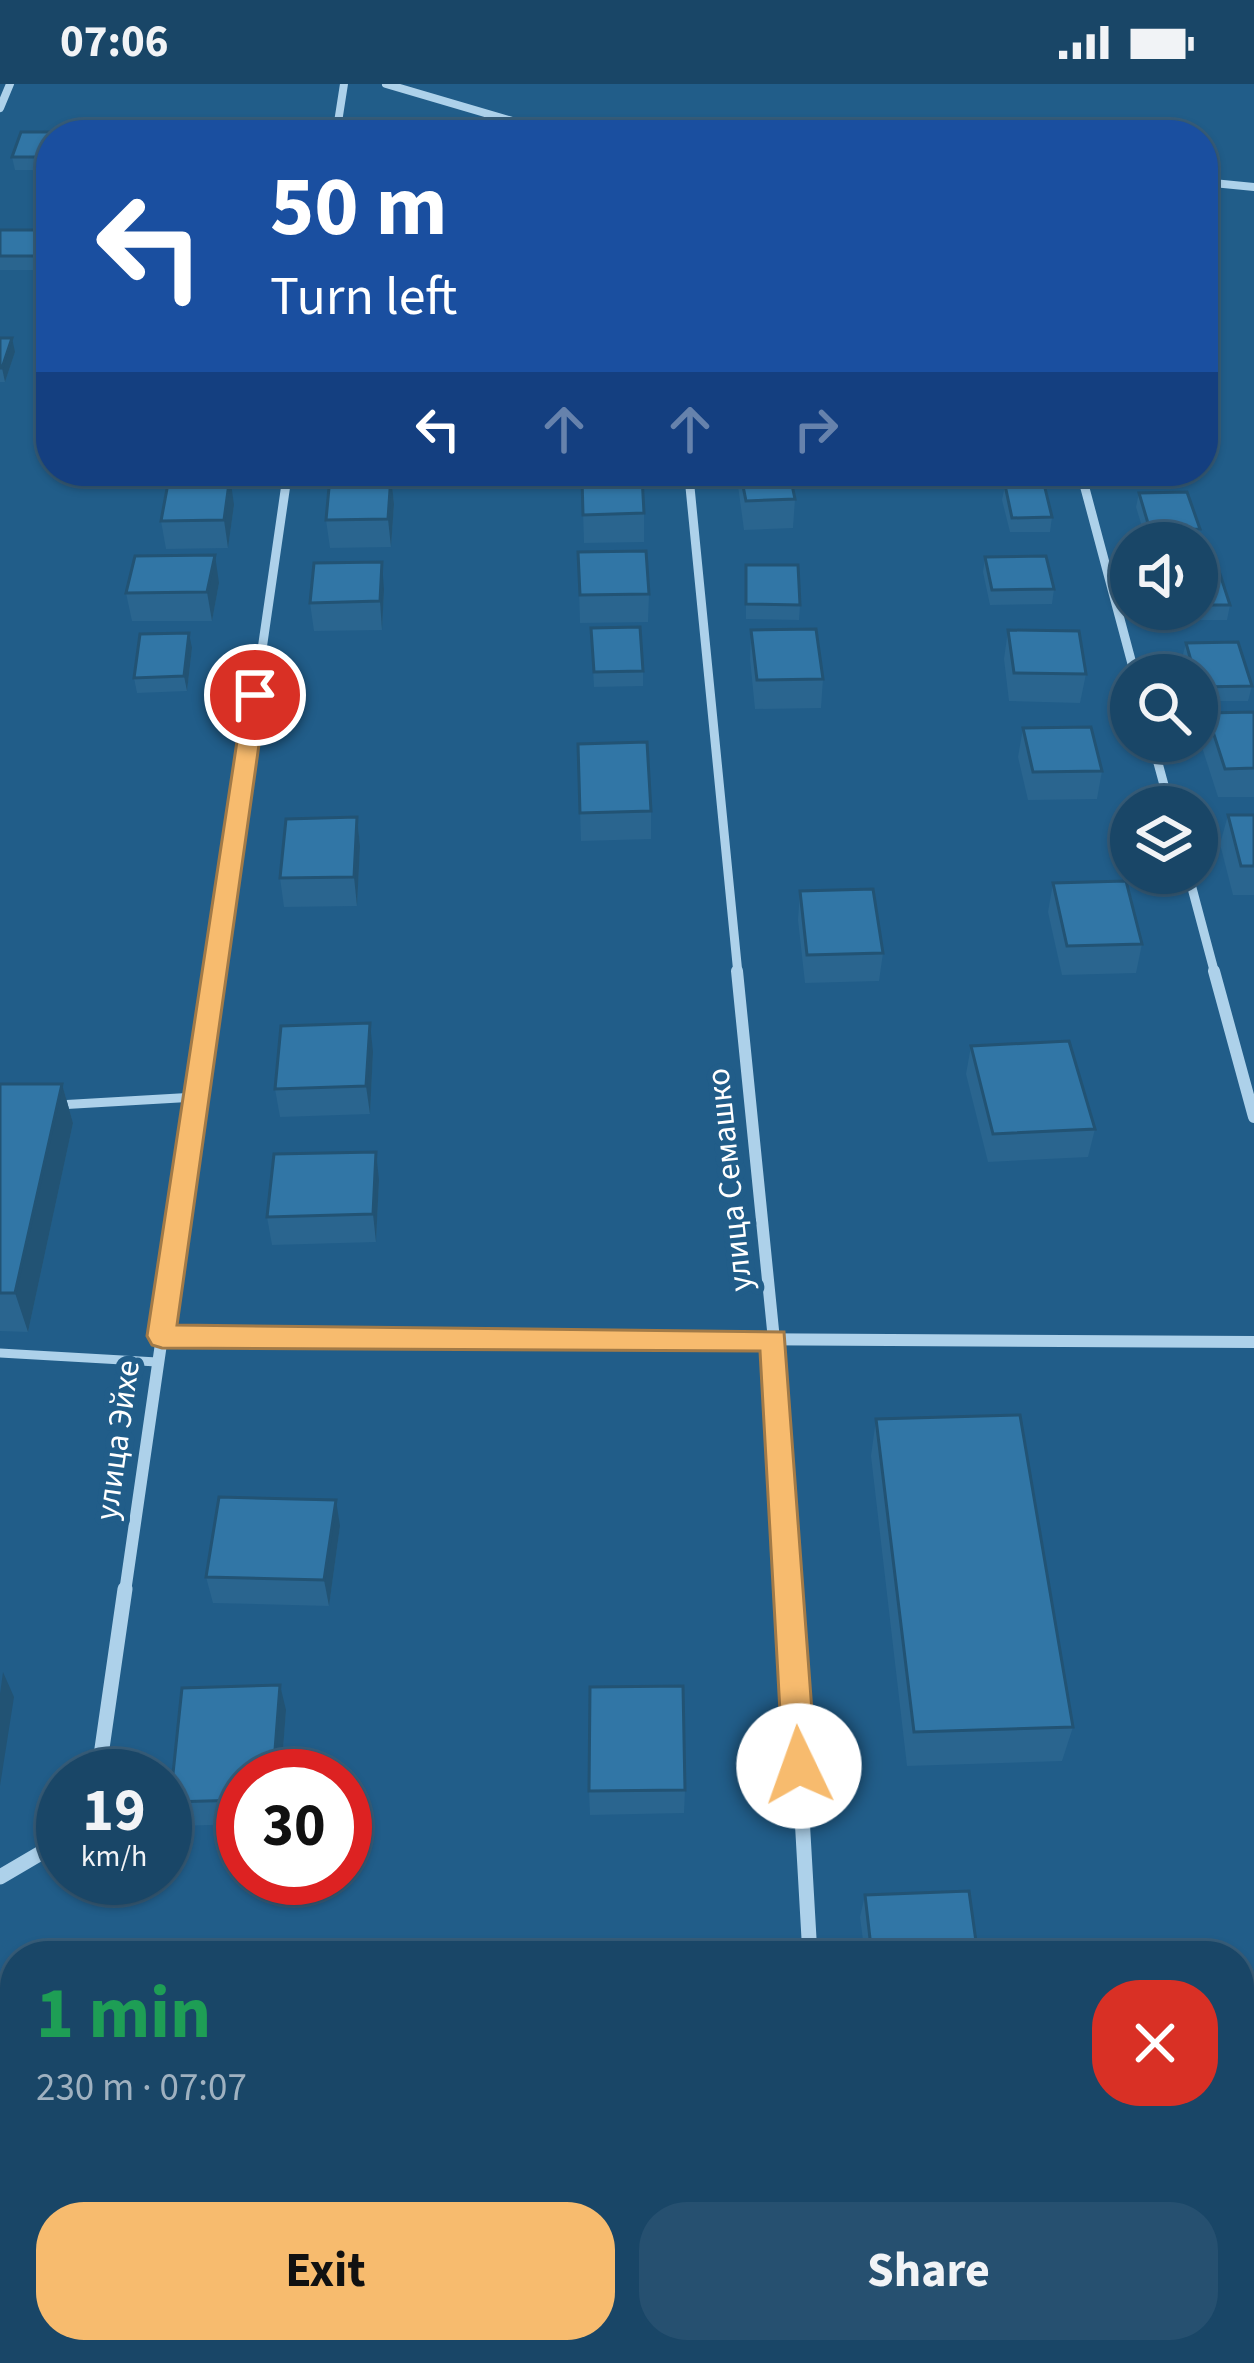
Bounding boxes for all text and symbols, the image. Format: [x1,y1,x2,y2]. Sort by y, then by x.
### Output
text: 07:06 [60,10,169,74]
text: 50 m [270,148,448,268]
icon: left [72,168,228,324]
text: Turn left [270,259,457,336]
icon: left [405,396,471,462]
icon: ahead [531,396,597,462]
icon: ahead [657,396,723,462]
icon: right [783,396,849,462]
map controls [1110,522,1218,894]
button: sound [1110,522,1218,630]
pin [204,644,306,746]
button: search [1110,654,1218,762]
icon: arrive [222,662,288,728]
button: layers [1110,786,1218,894]
street label: улица Семашко [694,1066,765,1294]
street label: улица Эйхе [83,1357,152,1523]
position arrow [736,1703,862,1829]
speed limit sign: 30 [216,1749,372,1905]
text: 19 [82,1769,146,1854]
text: km/h [81,1835,147,1878]
text: 1 min [36,1963,211,2066]
button: close [1092,1980,1218,2106]
text: 230 m · 07:07 [36,2060,247,2116]
button: Exit [36,2202,615,2340]
button: Share [639,2202,1218,2340]

